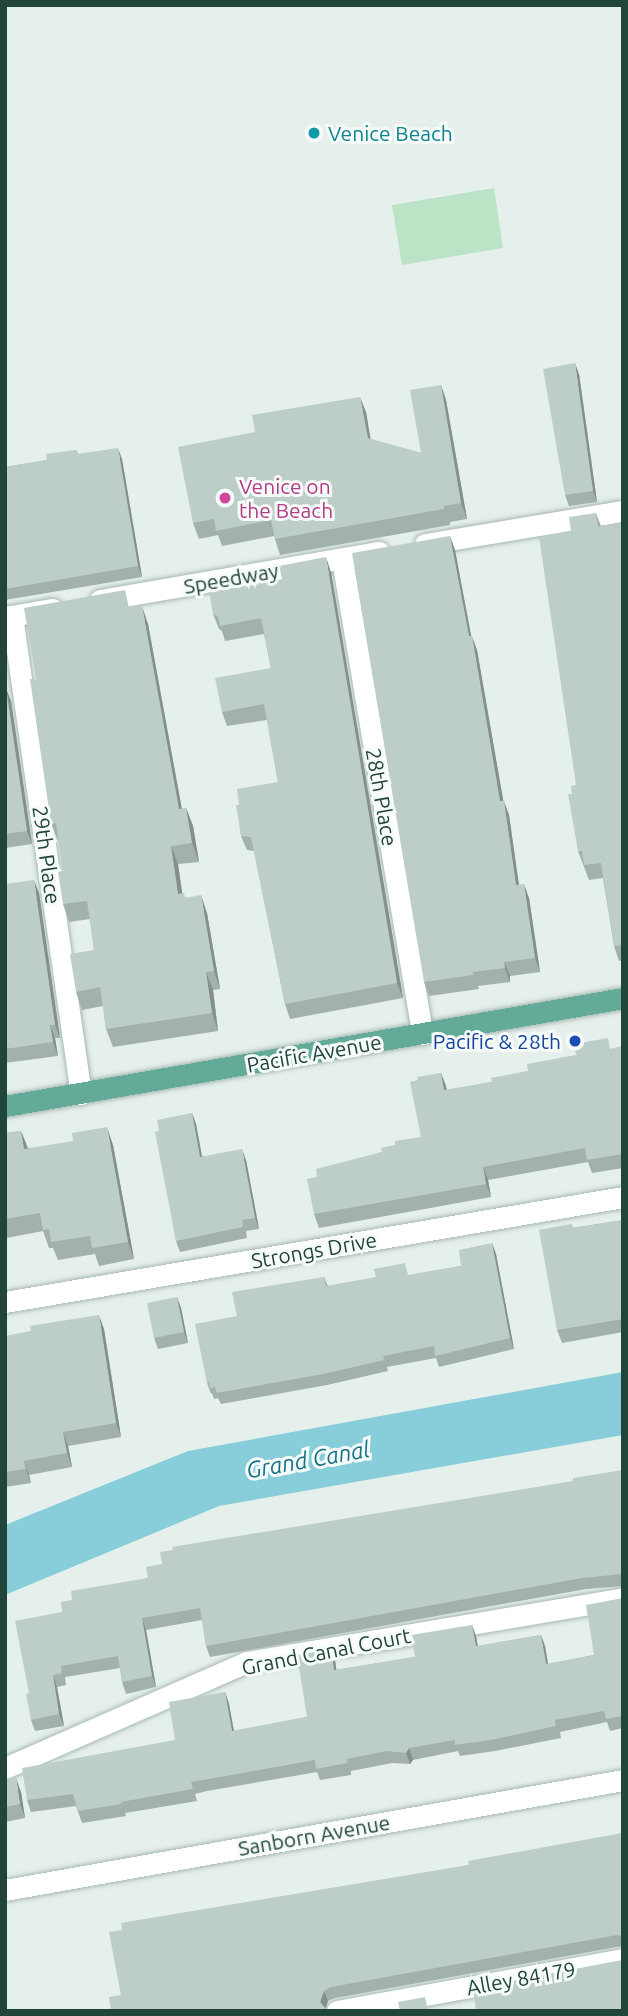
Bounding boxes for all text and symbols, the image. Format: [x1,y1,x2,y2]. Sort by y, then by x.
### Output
place label: Venice Beach [328,120,453,146]
marker: Venice Beach [306,125,322,141]
place label: Venice on the Beach [239,473,333,523]
marker: Venice on the Beach [217,490,233,506]
street label: Speedway [182,557,280,599]
street label: 28th Place [361,746,403,848]
street label: 29th Place [28,804,66,906]
place label: Pacific & 28th [433,1028,561,1054]
street label: Pacific Avenue [245,1029,383,1077]
marker: Pacific & 28th [567,1033,583,1049]
street label: Strongs Drive [249,1227,379,1273]
water label: Grand Canal [244,1436,372,1484]
street label: Grand Canal Court [239,1622,413,1680]
street label: Sanborn Avenue [236,1809,392,1861]
street label: Alley 84179 [464,1956,578,2000]

